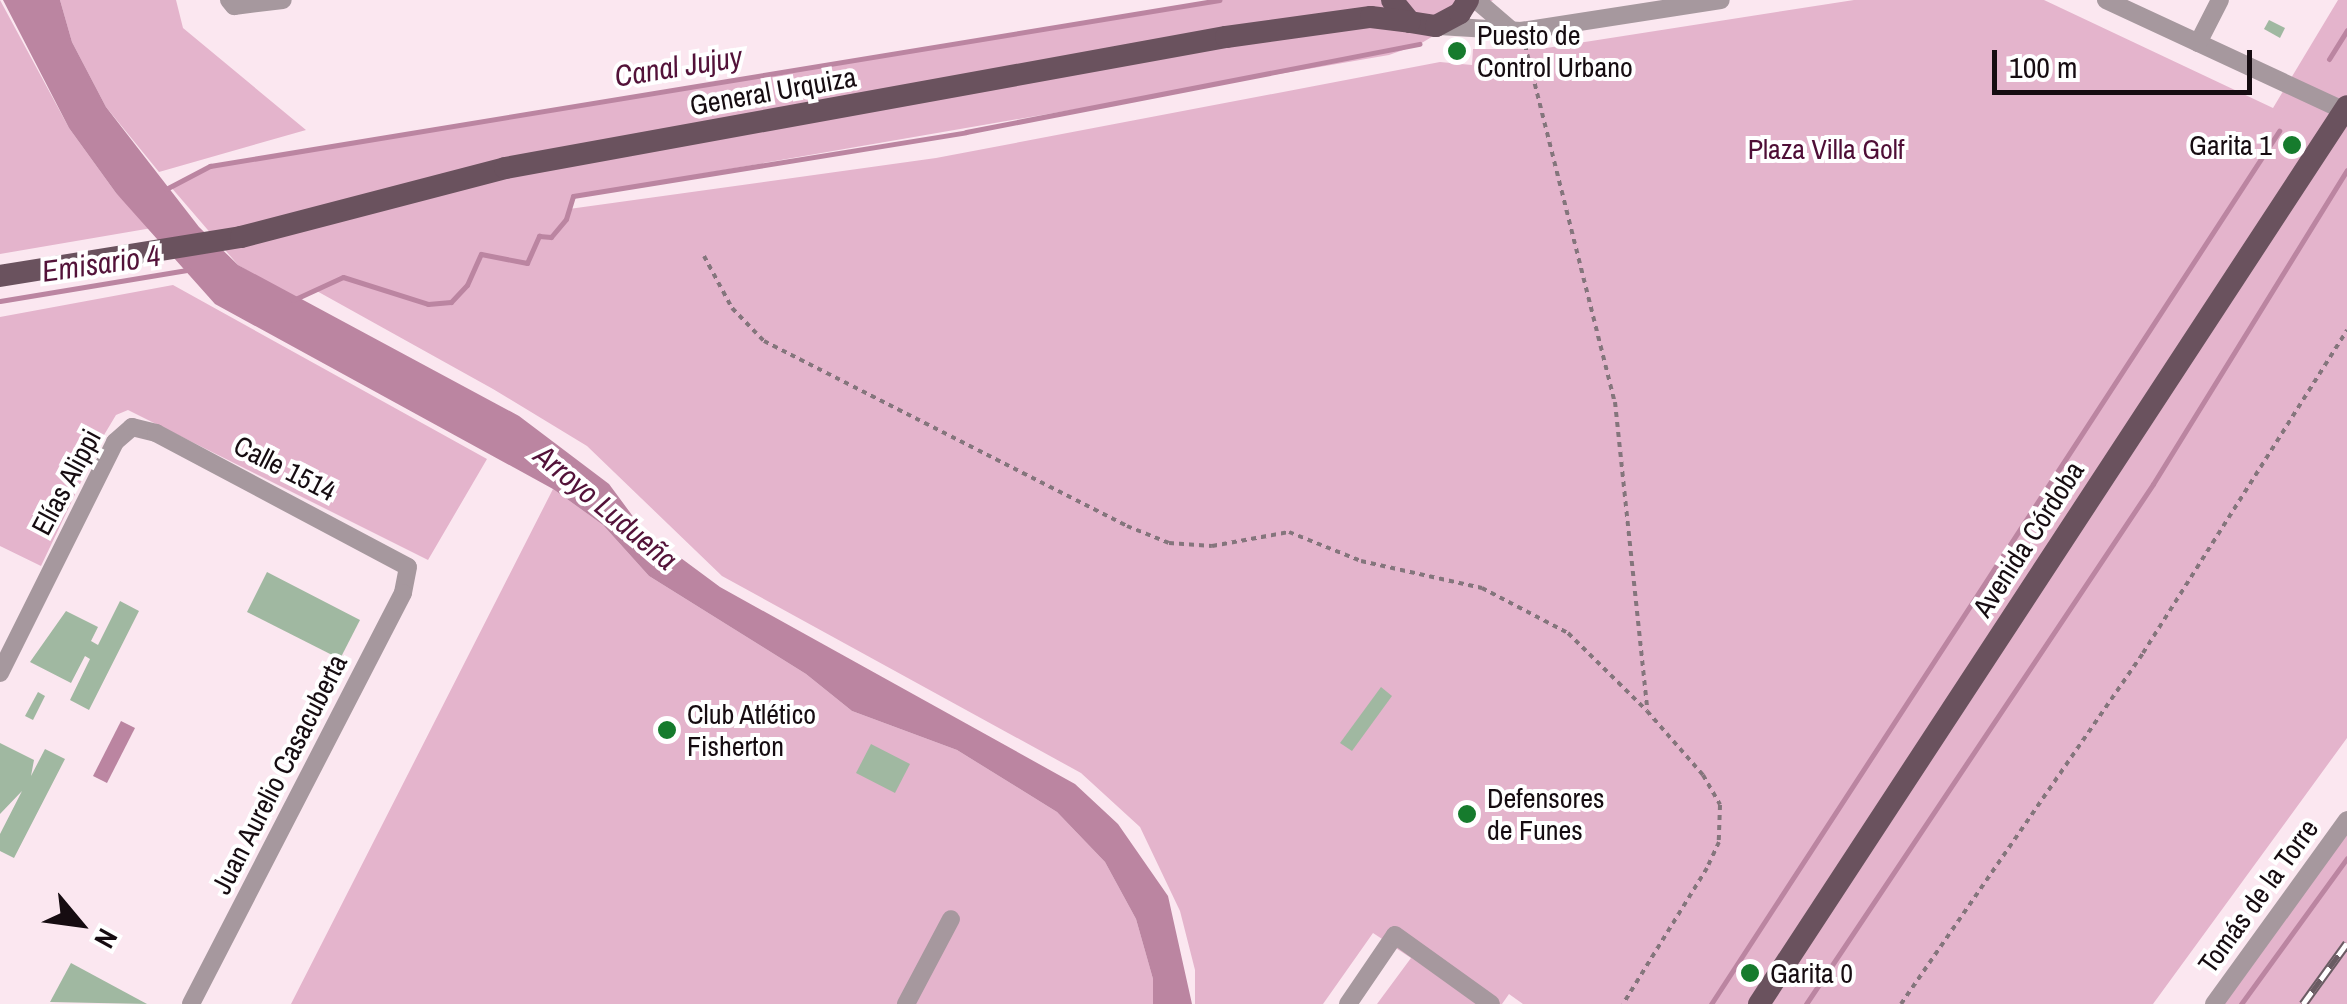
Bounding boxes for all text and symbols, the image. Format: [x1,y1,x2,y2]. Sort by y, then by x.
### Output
place label: Puesto de Control Urbano [1477,18,1633,84]
scale bar [1997,30,2257,92]
water label: Canal Jujuy [612,38,744,94]
marker: Puesto de Control Urbano [1446,40,1468,62]
text: 100 m [2009,47,2077,87]
street label: General Urquiza [687,60,859,122]
place label: Garita 1 [2189,128,2272,162]
park label: Plaza Villa Golf [1748,132,1904,166]
marker: Garita 1 [2281,134,2303,156]
water label: Emisario 4 [40,237,162,289]
street label: Elías Alippi [24,423,108,541]
street label: Calle 1514 [228,428,342,508]
water label: Arroyo Ludueña [527,437,685,577]
street label: Avenida Córdoba [1965,455,2091,623]
street label: Juan Aurelio Casacuberta [204,648,354,900]
place label: Club Atlético Fisherton [687,697,817,763]
marker: Club Atlético Fisherton [656,719,678,741]
place label: Defensores de Funes [1487,781,1604,847]
marker: Defensores de Funes [1456,803,1478,825]
street label: Tomás de la Torre [2191,812,2325,980]
north arrow [30,874,130,974]
text: N [86,922,127,955]
place label: Garita 0 [1770,956,1853,990]
marker: Garita 0 [1739,962,1761,984]

